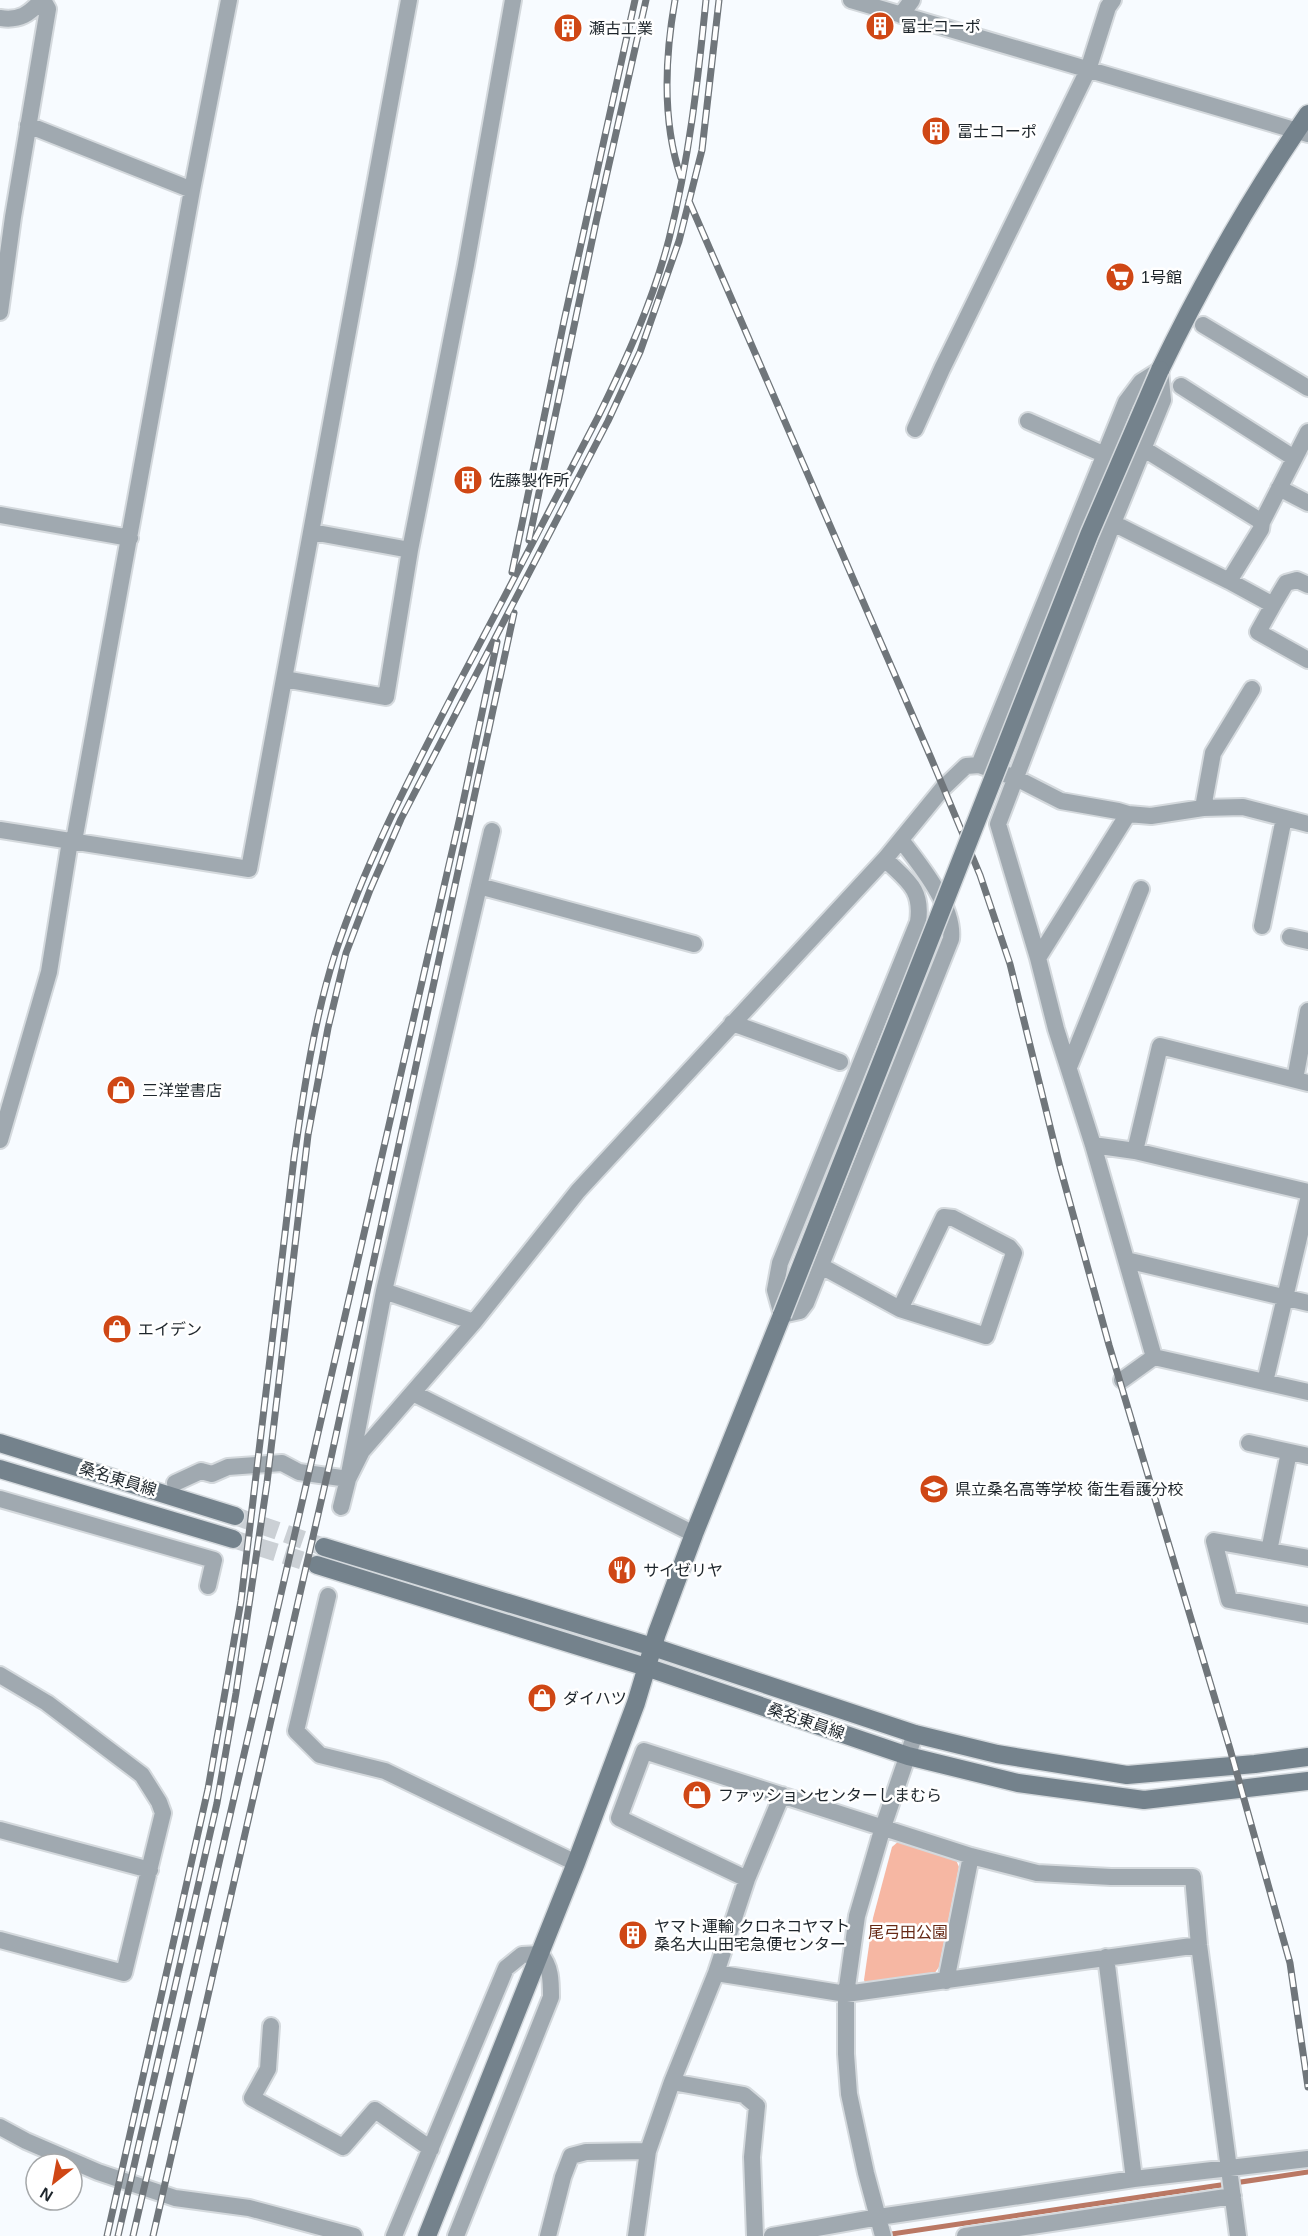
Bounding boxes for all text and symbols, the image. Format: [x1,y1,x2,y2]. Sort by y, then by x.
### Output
building icon: 富士コーポ [864,10,896,42]
building icon: 瀬古工業 [552,12,584,44]
place label: 富士コーポ [901,18,981,35]
place label: 瀬古工業 [589,20,653,37]
building icon: 冨士コーポ [920,115,952,147]
place label: 冨士コーポ [957,123,1037,140]
supermarket icon: 1号館 [1104,261,1136,293]
place label: 1号館 [1141,269,1182,286]
building icon: 佐藤製作所 [452,464,484,496]
place label: 佐藤製作所 [489,472,569,489]
shop icon: 三洋堂書店 [105,1074,137,1106]
place label: 三洋堂書店 [142,1082,222,1099]
shop icon: エイデン [101,1313,133,1345]
place label: エイデン [138,1321,202,1338]
street label: 桑名東員線 [77,1459,159,1499]
school or university icon: 県立桑名高等学校 衛生看護分校 [918,1473,950,1505]
place label: 県立桑名高等学校 衛生看護分校 [955,1481,1183,1498]
restaurant icon: サイゼリヤ [606,1554,638,1586]
place label: サイゼリヤ [643,1562,723,1579]
shop icon: ダイハツ [526,1682,558,1714]
place label: ダイハツ [563,1690,627,1707]
street label: 桑名東員線 [765,1700,847,1742]
shop icon: ファッションセンターしまむら [681,1779,713,1811]
place label: ファッションセンターしまむら [718,1787,942,1804]
place label: ヤマト運輸 クロネコヤマト 桑名大山田宅急便センター [654,1918,850,1953]
building icon: ヤマト運輸 クロネコヤマト 桑名大山田宅急便センター [617,1919,649,1951]
park label: 尾弓田公園 [868,1924,948,1941]
north arrow [24,2152,84,2212]
text: N [37,2184,56,2205]

